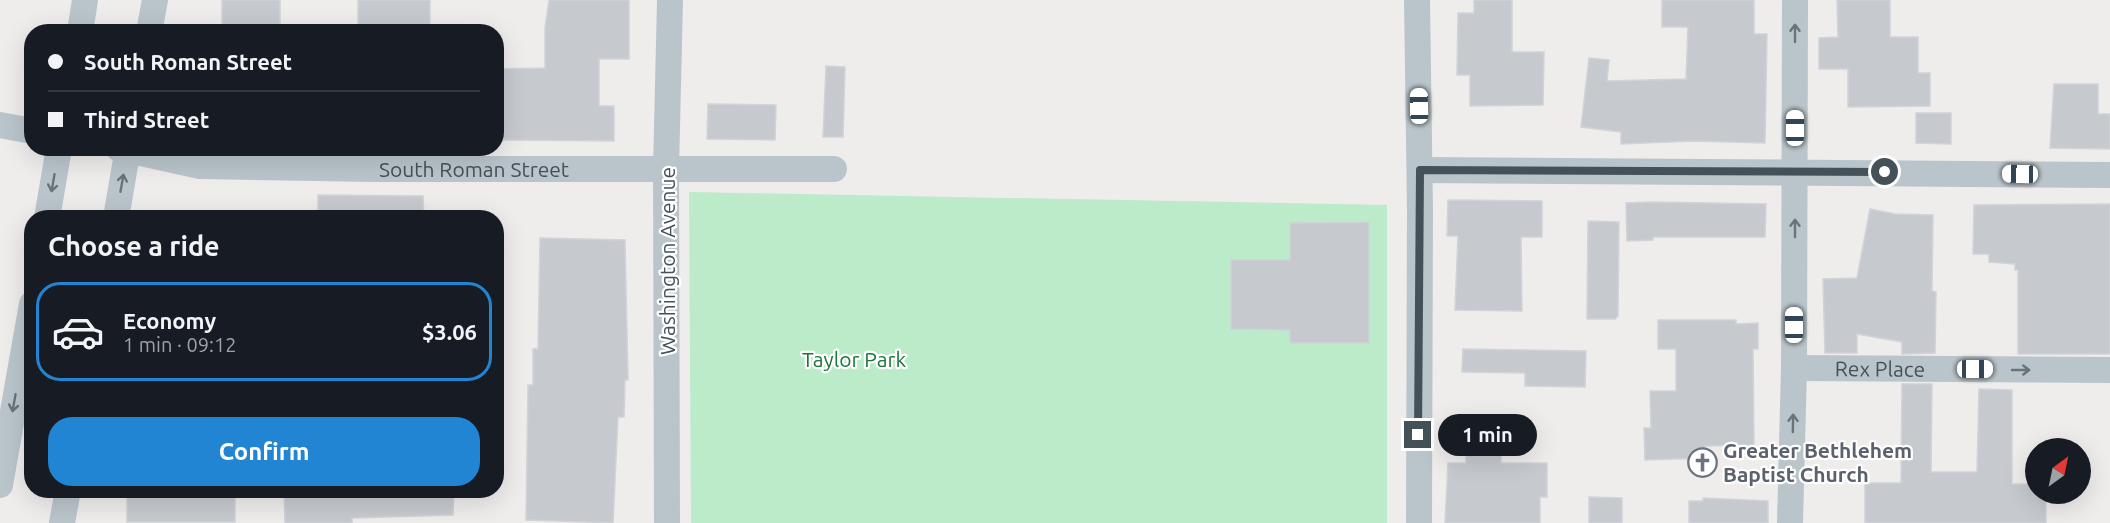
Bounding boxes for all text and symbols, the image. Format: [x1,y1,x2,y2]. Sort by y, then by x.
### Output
one-way arrow [1789,23,1801,43]
text: South Roman Street [84,49,292,74]
car [1410,88,1428,124]
text: Third Street [84,107,209,132]
car [1786,110,1804,146]
street label: South Roman Street [379,157,569,181]
route start [1871,158,1898,185]
car [2002,165,2038,183]
street label: Washington Avenue [655,167,679,355]
one-way arrow [47,173,58,192]
one-way arrow [117,174,128,193]
one-way arrow [1789,218,1801,238]
text: Choose a ride [48,231,220,261]
icon: car [51,305,105,359]
car [1785,307,1803,343]
text: Economy [123,308,216,333]
text: $3.06 [422,319,477,344]
text: 1 min · 09:12 [123,333,237,356]
park label: Taylor Park [802,347,906,371]
street label: Rex Place [1835,356,1925,381]
car [1957,360,1993,378]
one-way arrow [2010,364,2030,376]
one-way arrow [8,393,19,413]
one-way arrow [1787,413,1799,433]
callout: 1 min [1439,414,1538,456]
button: Confirm [48,417,480,486]
route end [1404,421,1431,448]
text: 1 min [1462,423,1513,446]
place label: Greater Bethlehem Baptist Church [1723,438,1912,486]
north arrow [2025,438,2091,504]
map controls [2025,438,2091,504]
church icon: Greater Bethlehem Baptist Church [1686,446,1718,478]

